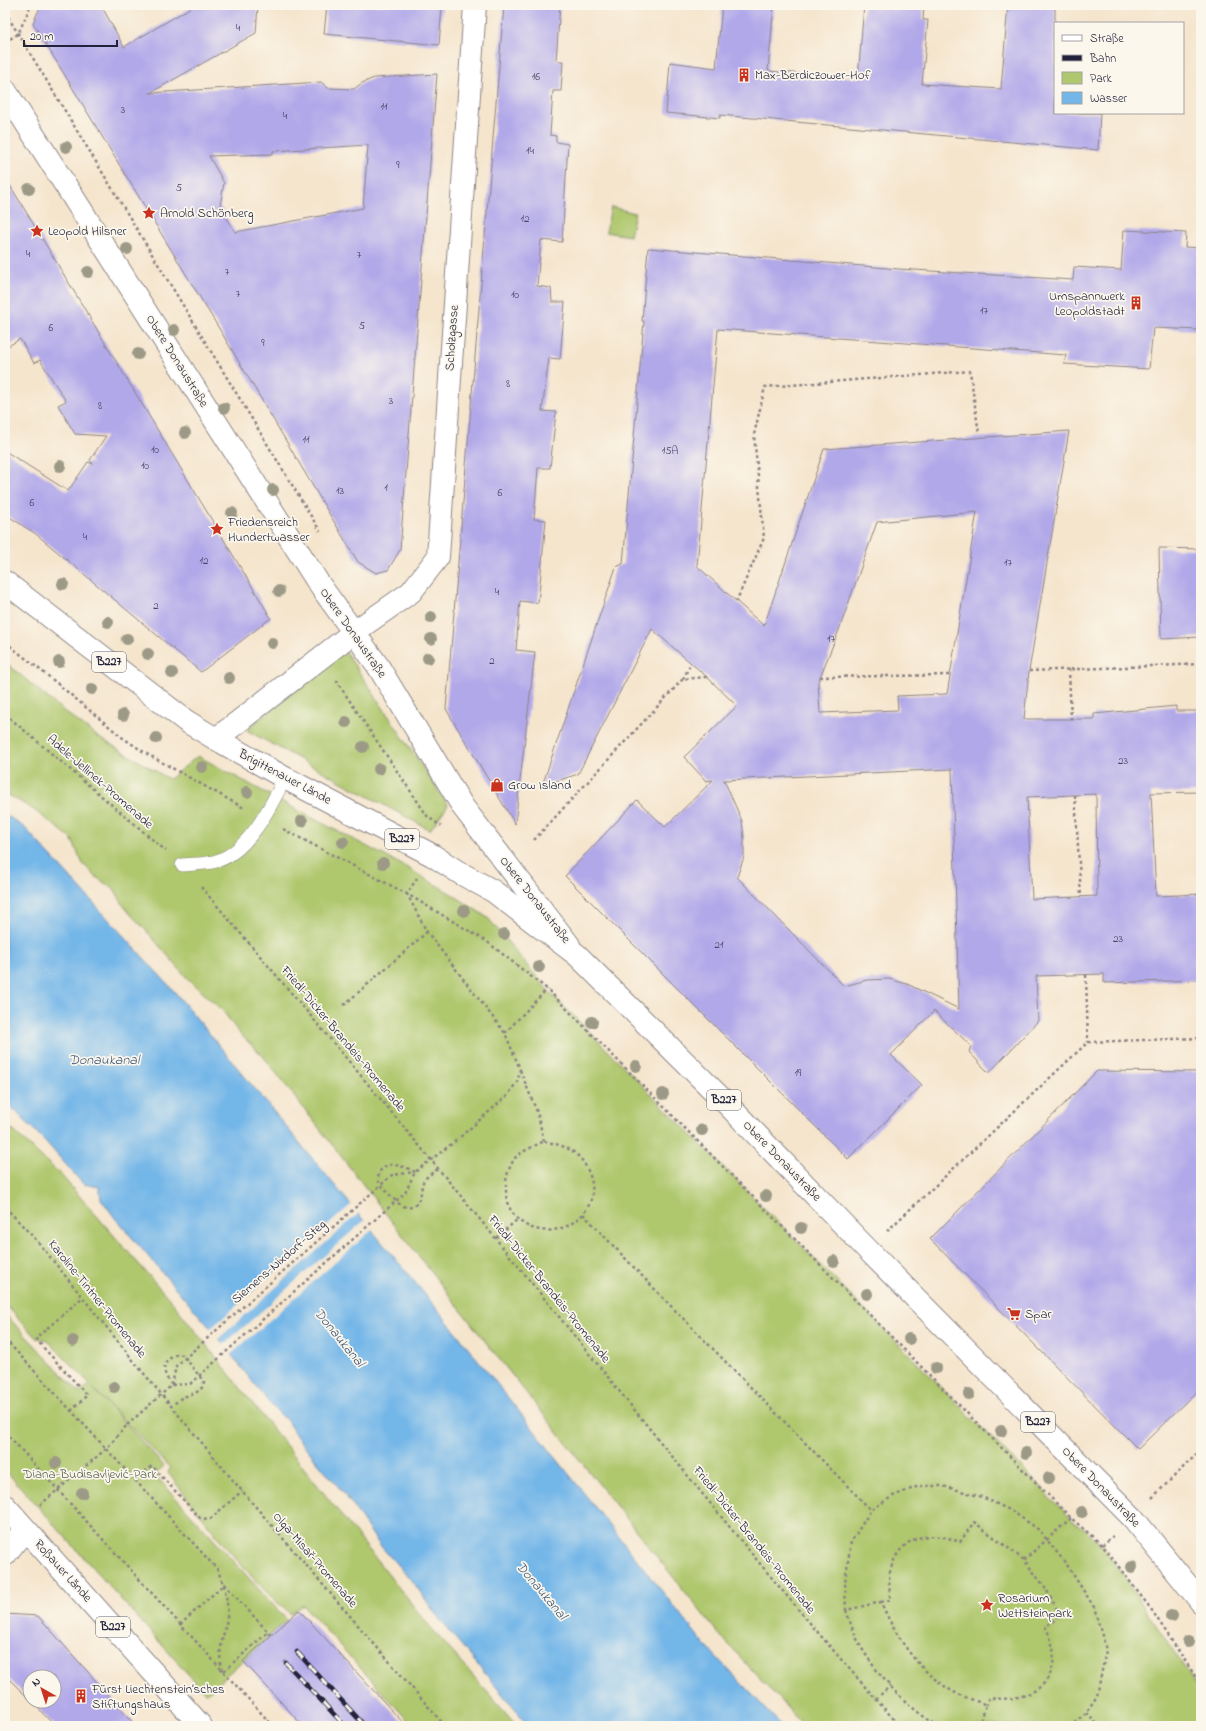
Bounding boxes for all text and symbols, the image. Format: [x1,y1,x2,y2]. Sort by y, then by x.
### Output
house number: 4 [236,20,241,36]
scale bar [24,22,117,48]
legend [1054,22,1184,114]
text: 20 m [30,28,53,46]
text: Straße [1090,30,1124,48]
text: Bahn [1089,50,1116,68]
place label: Max-Berdiczower-Hof [755,66,871,85]
building icon: Max-Berdiczower-Hof [736,67,752,83]
house number: 16 [532,69,540,85]
text: Park [1090,70,1112,88]
text: Wasser [1090,90,1127,108]
house number: 11 [381,99,388,115]
house number: 3 [121,102,126,118]
house number: 4 [283,108,288,124]
house number: 14 [526,143,534,159]
house number: 9 [396,157,400,173]
house number: 5 [176,180,182,196]
place label: Arnold Schönberg [160,204,254,224]
place icon: Arnold Schönberg [141,205,157,221]
house number: 12 [521,211,530,227]
place label: Leopold Hilsner [48,222,128,241]
place icon: Leopold Hilsner [29,223,45,239]
house number: 4 [26,246,31,262]
house number: 7 [357,247,362,263]
house number: 7 [225,264,230,280]
house number: 7 [236,286,241,302]
house number: 10 [511,287,519,303]
place label: Umspannwerk Leopoldstadt [1049,287,1126,321]
building icon: Umspannwerk Leopoldstadt [1128,295,1144,311]
house number: 17 [980,303,988,319]
street label: Scholzgasse [440,304,465,372]
street label: Obere Donaustraße [141,311,213,411]
house number: 5 [359,318,365,334]
house number: 6 [49,320,54,336]
house number: 9 [261,335,265,351]
house number: 8 [506,376,510,392]
house number: 3 [389,393,394,409]
house number: 8 [98,398,102,414]
house number: 11 [303,432,310,448]
house number: 10 [151,442,159,458]
house number: 15A [662,443,679,459]
house number: 10 [141,458,149,474]
house number: 1 [384,480,388,496]
house number: 13 [336,483,344,499]
house number: 6 [498,485,503,501]
house number: 6 [30,495,35,511]
place label: Friedensreich Hundertwasser [227,513,310,547]
place icon: Friedensreich Hundertwasser [209,521,225,537]
house number: 4 [83,529,88,545]
house number: 12 [200,553,209,569]
house number: 17 [1004,555,1012,571]
street label: Obere Donaustraße [315,584,391,682]
house number: 4 [495,584,500,600]
house number: 2 [153,598,159,614]
house number: 17 [827,631,835,647]
road number: B227 [92,652,126,672]
house number: 2 [489,653,495,669]
street label: Adele-Jellinek-Promenade [43,730,158,834]
street label: Brigittenauer Lände [234,744,335,810]
house number: 23 [1118,753,1128,769]
place label: Grow Island [508,776,572,795]
shop icon: Grow Island [489,777,505,793]
road number: B227 [385,829,419,849]
street label: Obere Donaustraße [495,852,575,948]
house number: 23 [1113,931,1123,947]
house number: 21 [715,937,724,953]
street label: Friedl-Dicker-Brandeis-Promenade [276,961,410,1116]
water label: Donaukanal [69,1050,141,1071]
house number: 19 [795,1065,802,1081]
road number: B227 [707,1090,741,1110]
street label: Obere Donaustraße [738,1116,826,1206]
street label: Friedl-Dicker-Brandeis-Promenade [483,1210,615,1367]
street label: Siemens-Nixdorf-Steg [227,1215,331,1309]
street label: Karoline-Tintner-Promenade [43,1236,151,1362]
water label: Donaukanal [309,1304,370,1373]
place label: Spar [1025,1305,1052,1324]
supermarket icon: Spar [1006,1306,1022,1322]
road number: B227 [1021,1412,1055,1432]
street label: Obere Donaustraße [1057,1442,1145,1532]
street label: Friedl-Dicker-Brandeis-Promenade [688,1461,820,1618]
park label: Diana-Budisavljević-Park [22,1465,157,1484]
street label: Olga-Misař-Promenade [267,1508,362,1613]
street label: Roßauer Lände [30,1535,97,1607]
water label: Donaukanal [510,1557,573,1626]
place label: Rosarium Wettsteinpark [998,1589,1072,1623]
place icon: Rosarium Wettsteinpark [979,1597,995,1613]
road number: B227 [96,1617,130,1637]
north arrow [22,1669,62,1709]
text: N [28,1673,44,1691]
place label: Fürst Liechtenstein‘sches Stiftungshaus [91,1680,225,1715]
building icon: Fürst Liechtenstein‘sches Stiftungshaus [73,1688,89,1704]

